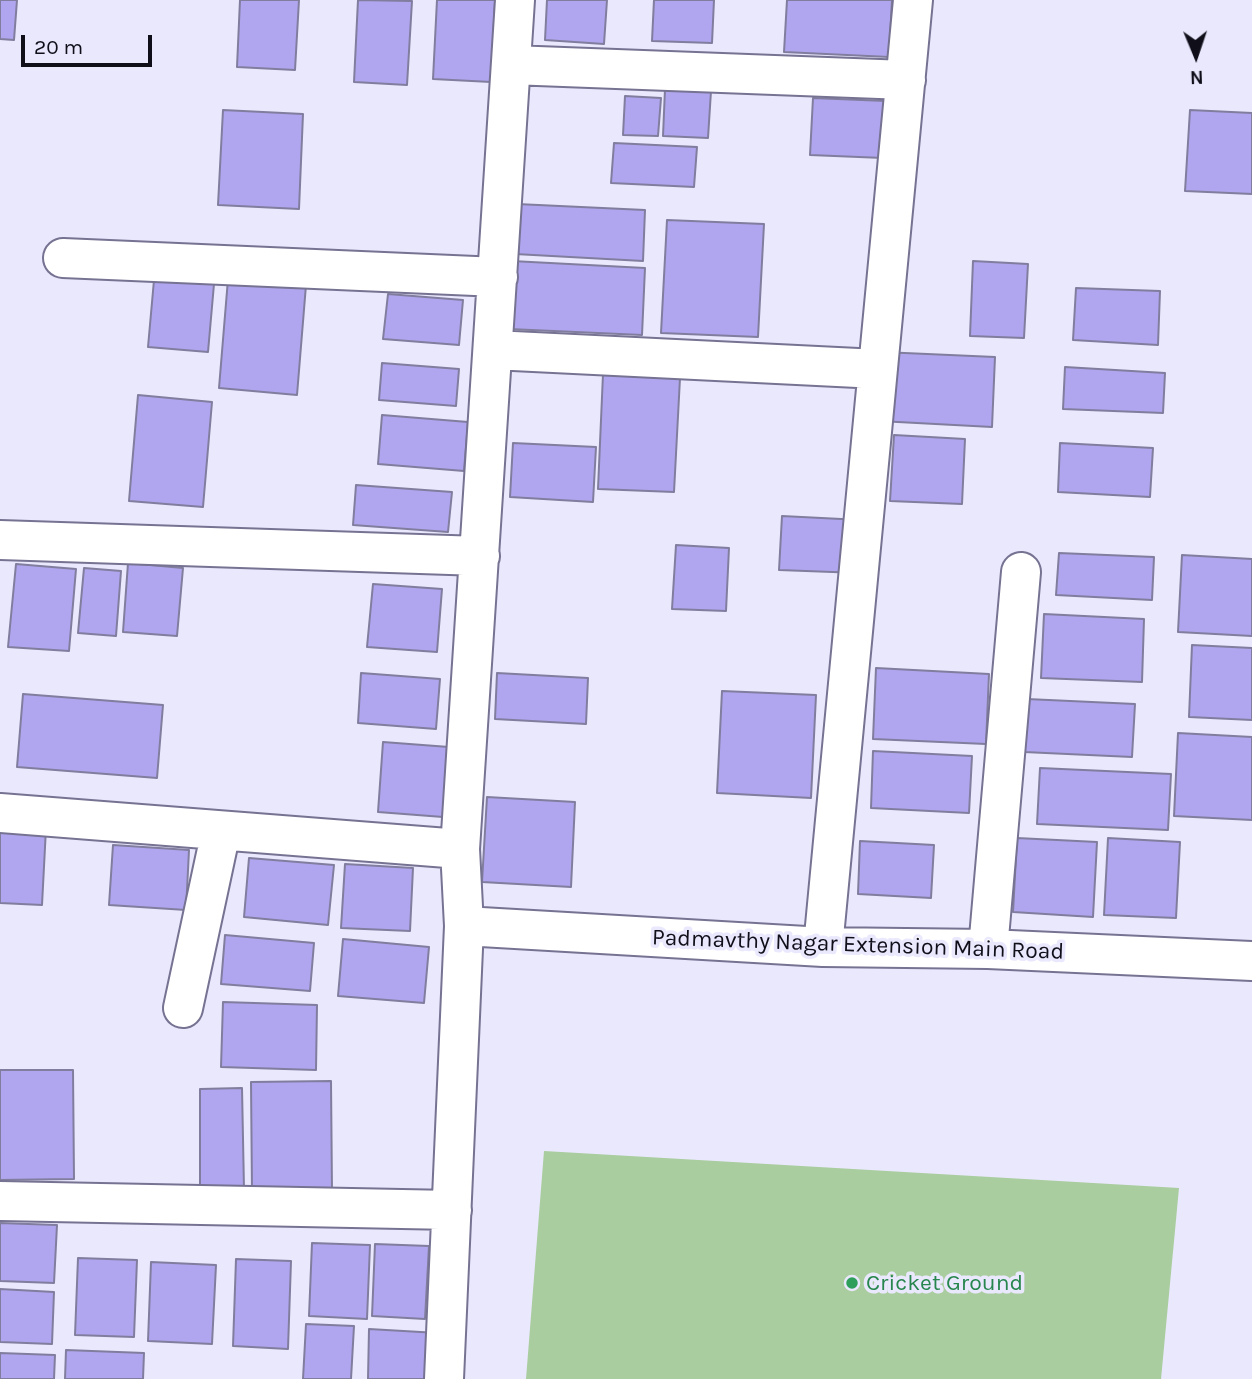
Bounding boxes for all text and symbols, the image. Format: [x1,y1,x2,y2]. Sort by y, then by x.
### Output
scale bar [24,21,156,65]
north arrow [1161,21,1231,91]
text: 20 m [34,35,83,59]
text: N [1190,66,1204,88]
street label: Padmavthy Nagar Extension Main Road [651,924,1065,966]
place label: Cricket Ground [866,1269,1023,1297]
marker: Cricket Ground [844,1275,860,1291]

